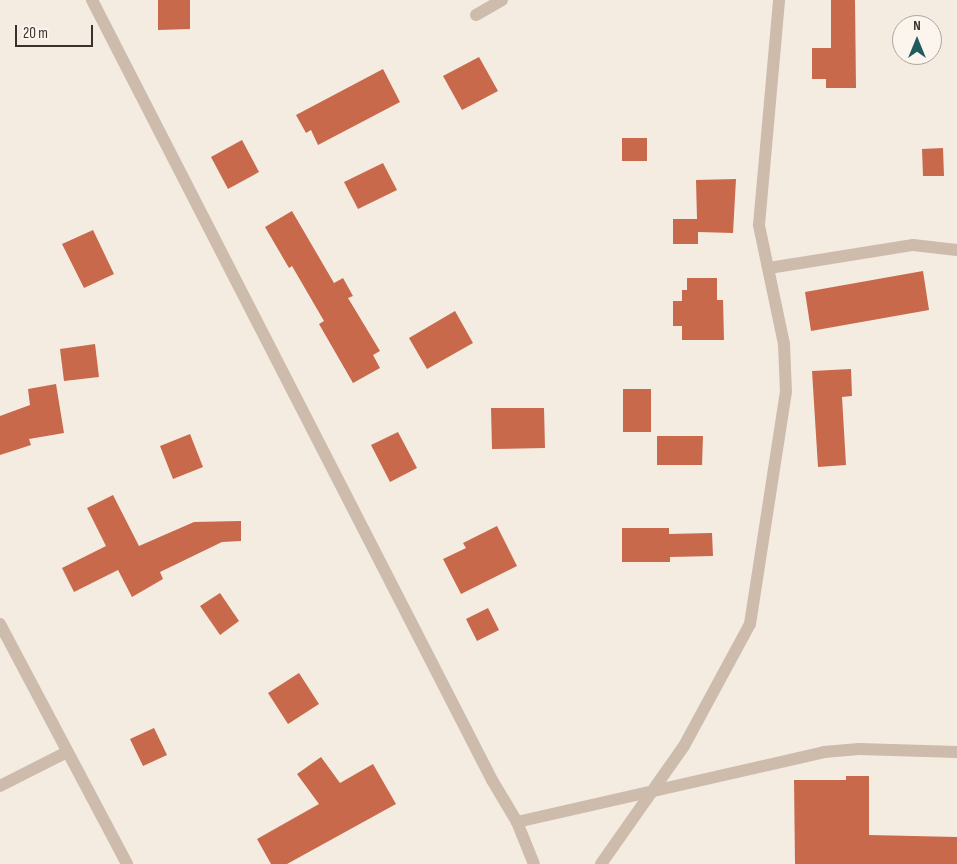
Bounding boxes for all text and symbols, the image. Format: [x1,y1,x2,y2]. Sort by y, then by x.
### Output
scale bar [18,15,95,47]
north arrow [892,15,942,65]
text: N [913,17,921,34]
text: 20 m [23,24,48,43]

